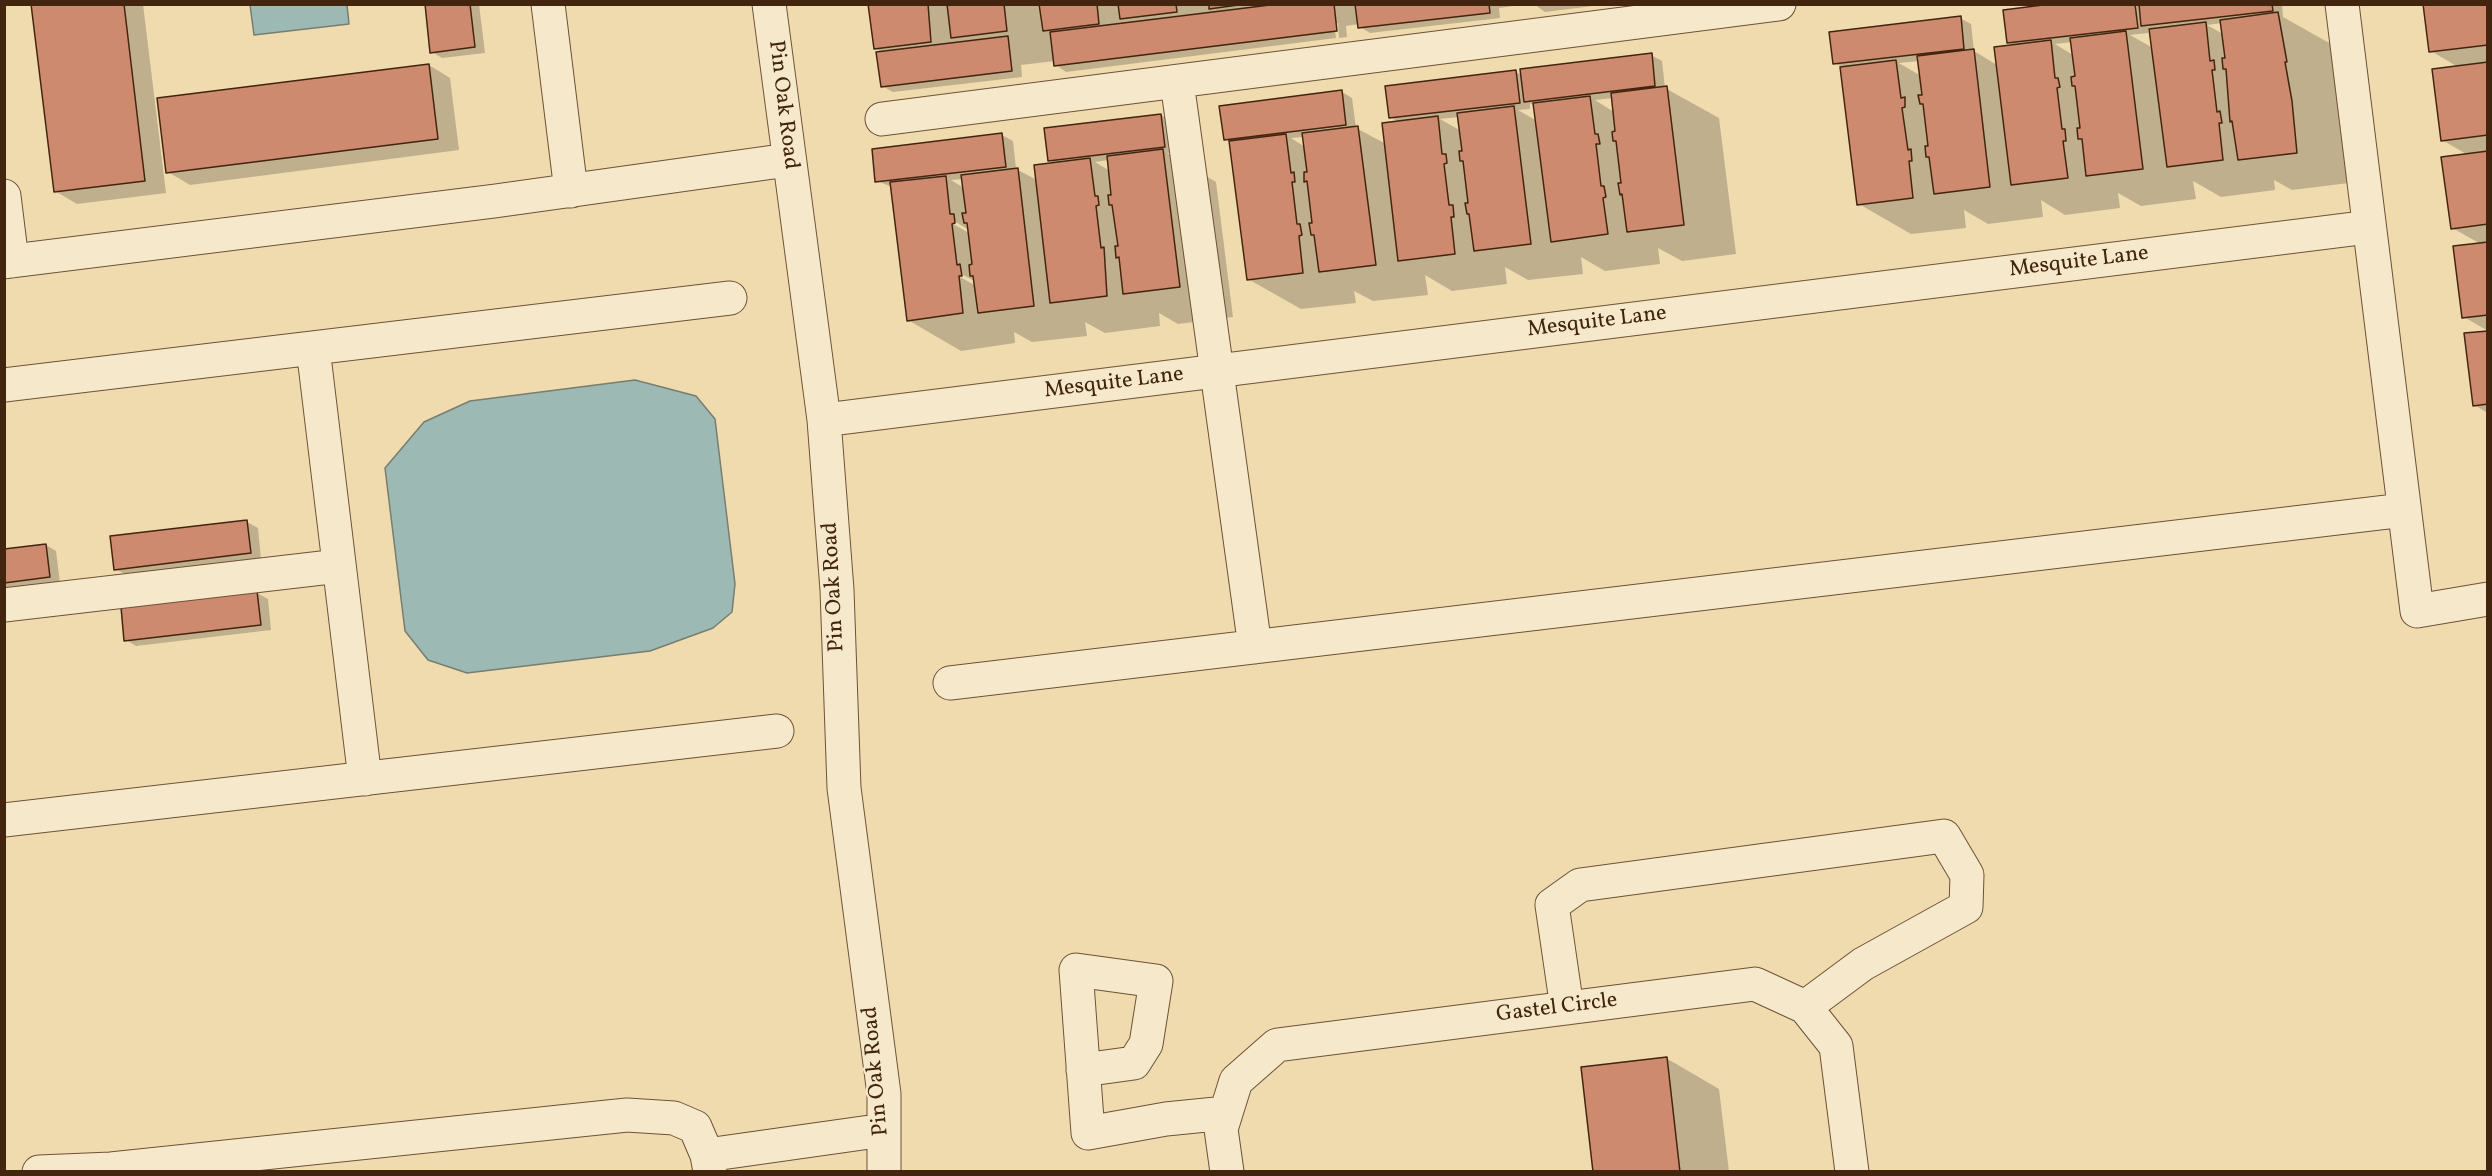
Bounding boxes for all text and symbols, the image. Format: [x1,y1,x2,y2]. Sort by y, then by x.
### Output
street label: Pin Oak Road [761,39,803,171]
street label: Mesquite Lane [2008,241,2150,285]
street label: Mesquite Lane [1526,301,1668,345]
street label: Mesquite Lane [1043,362,1185,406]
street label: Pin Oak Road [818,521,852,653]
street label: Gastel Circle [1495,988,1619,1030]
street label: Pin Oak Road [858,1005,896,1137]

